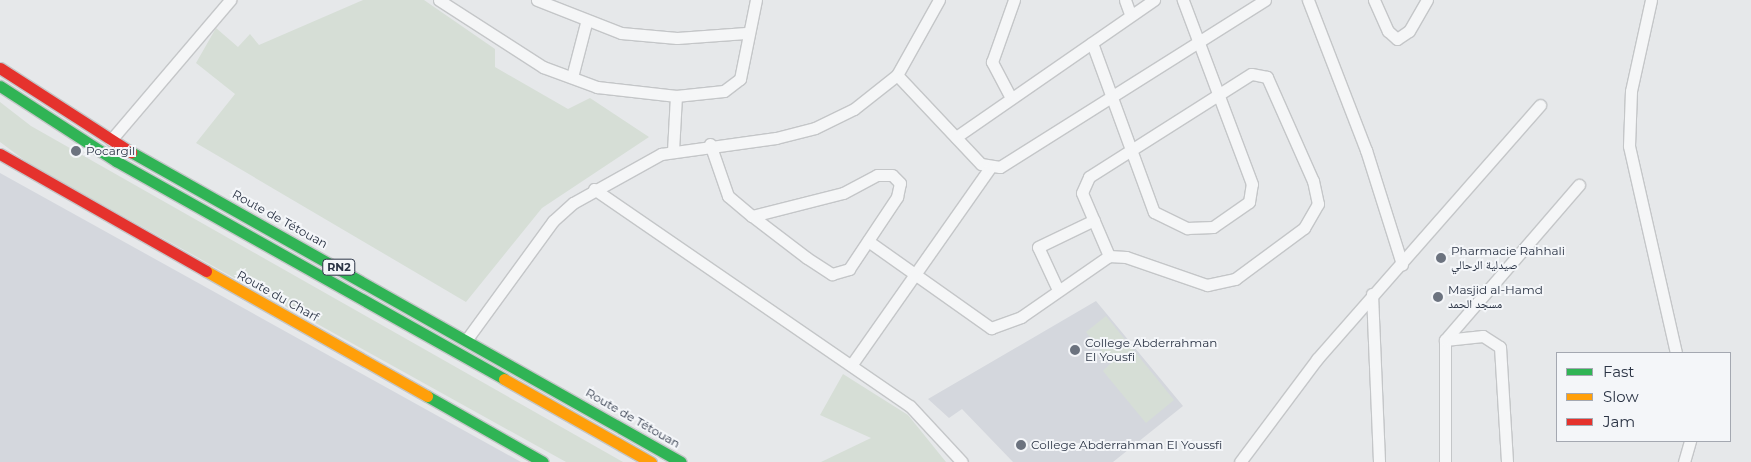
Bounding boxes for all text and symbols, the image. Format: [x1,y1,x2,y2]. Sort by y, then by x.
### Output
place label: Pocargil [86,144,135,158]
marker: Pocargil [70,145,82,157]
street label: Route de Tétouan [230,187,330,251]
place label: Pharmacie Rahhali صيدلية الرحالي [1451,244,1565,272]
marker: Pharmacie Rahhali صيدلية الرحالي [1435,252,1447,264]
road number: RN2 [322,258,356,276]
street label: Route du Charf [235,268,321,324]
place label: Masjid al-Hamd مسجد الحمد [1448,283,1543,311]
marker: Masjid al-Hamd مسجد الحمد [1432,291,1444,303]
place label: College Abderrahman El Yousfi [1085,336,1217,364]
marker: College Abderrahman El Yousfi [1069,344,1081,356]
legend [1556,352,1731,442]
text: Fast [1603,362,1634,381]
street label: Route de Tétouan [583,385,683,451]
text: Slow [1603,387,1639,406]
text: Jam [1603,412,1635,431]
place label: College Abderrahman El Youssfi [1031,438,1222,452]
marker: College Abderrahman El Youssfi [1015,439,1027,451]

